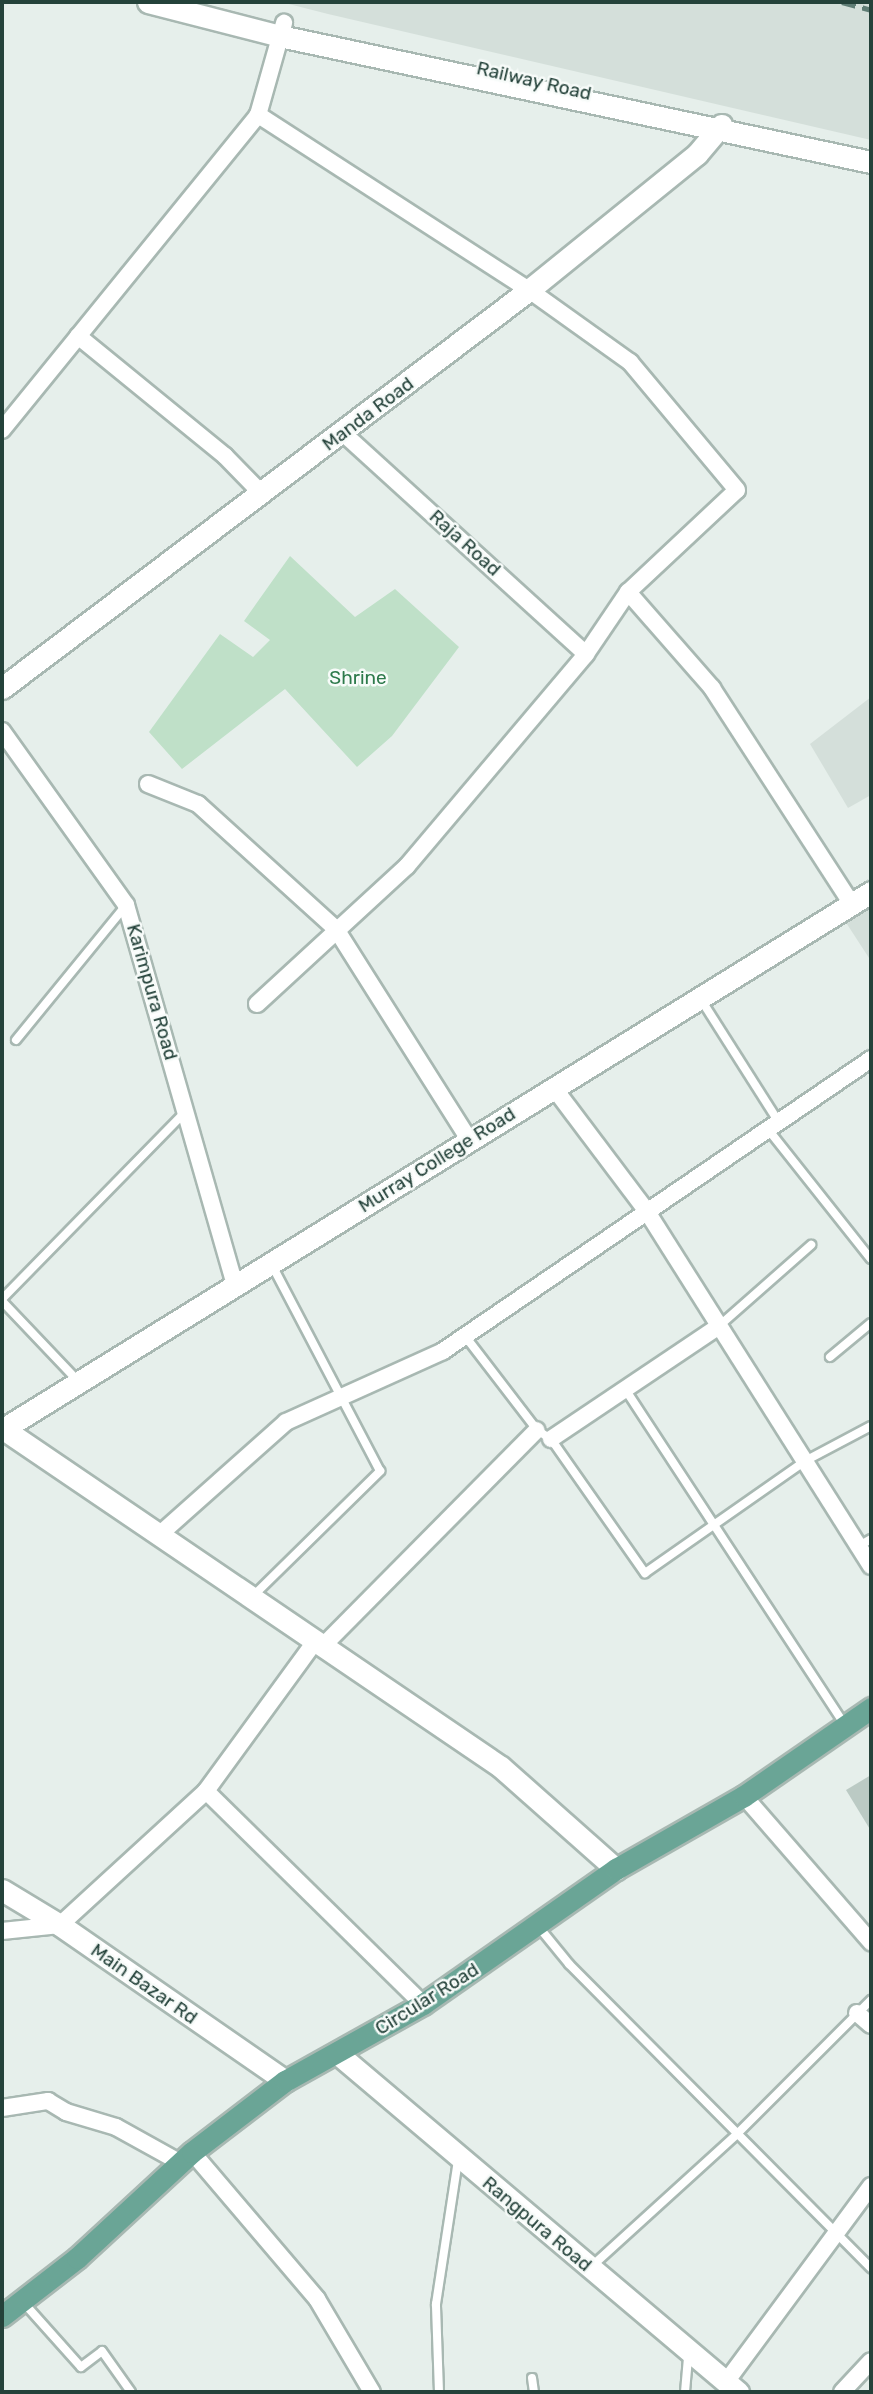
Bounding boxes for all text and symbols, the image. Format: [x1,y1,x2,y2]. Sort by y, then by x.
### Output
street label: Railway Road [474,57,594,105]
street label: Manda Road [318,372,418,456]
street label: Raja Road [425,505,505,581]
park label: Shrine [329,667,387,689]
street label: Karimpura Road [122,921,182,1063]
street label: Murray College Road [354,1102,520,1218]
street label: Main Bazar Rd [86,1939,202,2029]
street label: Circular Road [371,1958,483,2040]
street label: Rangpura Road [478,2172,596,2276]

